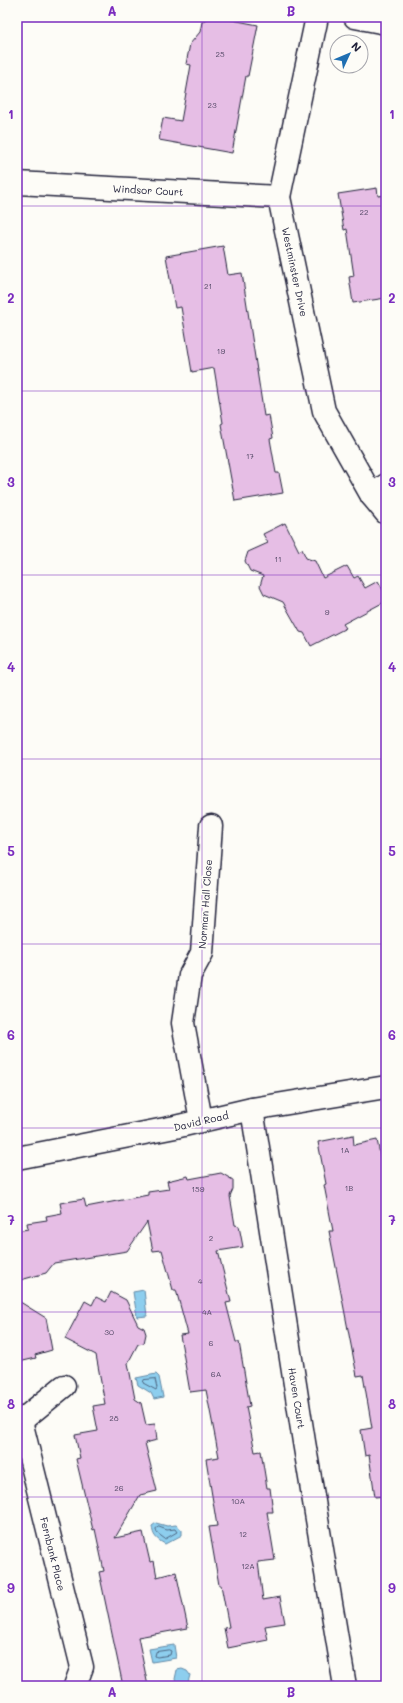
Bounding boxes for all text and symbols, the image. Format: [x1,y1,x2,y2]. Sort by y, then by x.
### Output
text: A [107,2,117,19]
text: B [287,2,296,19]
north arrow [329,34,369,74]
text: N [348,38,365,55]
house number: 25 [215,49,225,59]
house number: 23 [207,100,217,110]
text: 1 [8,105,14,122]
text: 1 [389,105,395,122]
street label: Windsor Court [112,181,184,199]
house number: 22 [360,207,368,217]
street label: Westminster Drive [279,226,311,318]
house number: 21 [204,281,212,291]
text: 2 [7,289,15,306]
text: 2 [388,289,396,306]
house number: 19 [217,346,225,356]
house number: 17 [246,451,255,461]
text: 3 [7,473,15,490]
text: 3 [388,473,396,490]
house number: 11 [274,554,282,564]
house number: 9 [325,607,330,617]
text: 4 [7,658,15,675]
text: 4 [388,658,396,675]
text: 5 [7,842,15,859]
text: 5 [388,842,396,859]
street label: Norman Hall Close [195,859,215,949]
text: 6 [7,1026,15,1043]
text: 6 [388,1026,396,1043]
street label: David Road [172,1108,230,1134]
house number: 1A [340,1145,350,1155]
house number: 1B [345,1183,353,1193]
house number: 159 [192,1184,205,1194]
text: 7 [7,1211,15,1228]
text: 7 [388,1211,396,1228]
house number: 2 [209,1233,213,1243]
house number: 4 [198,1276,203,1286]
house number: 4A [202,1307,212,1317]
house number: 30 [104,1327,114,1337]
house number: 6 [209,1338,214,1348]
street label: Haven Court [285,1367,309,1429]
house number: 6A [211,1369,221,1379]
text: 8 [7,1395,15,1412]
text: 8 [388,1395,396,1412]
house number: 28 [109,1413,119,1423]
house number: 26 [114,1483,124,1493]
house number: 10A [231,1496,245,1506]
street label: Fernbank Place [37,1515,69,1593]
house number: 12 [239,1529,247,1539]
house number: 12A [241,1561,255,1571]
text: 9 [7,1579,15,1596]
text: 9 [388,1579,396,1596]
text: A [107,1683,117,1700]
text: B [287,1683,296,1700]

